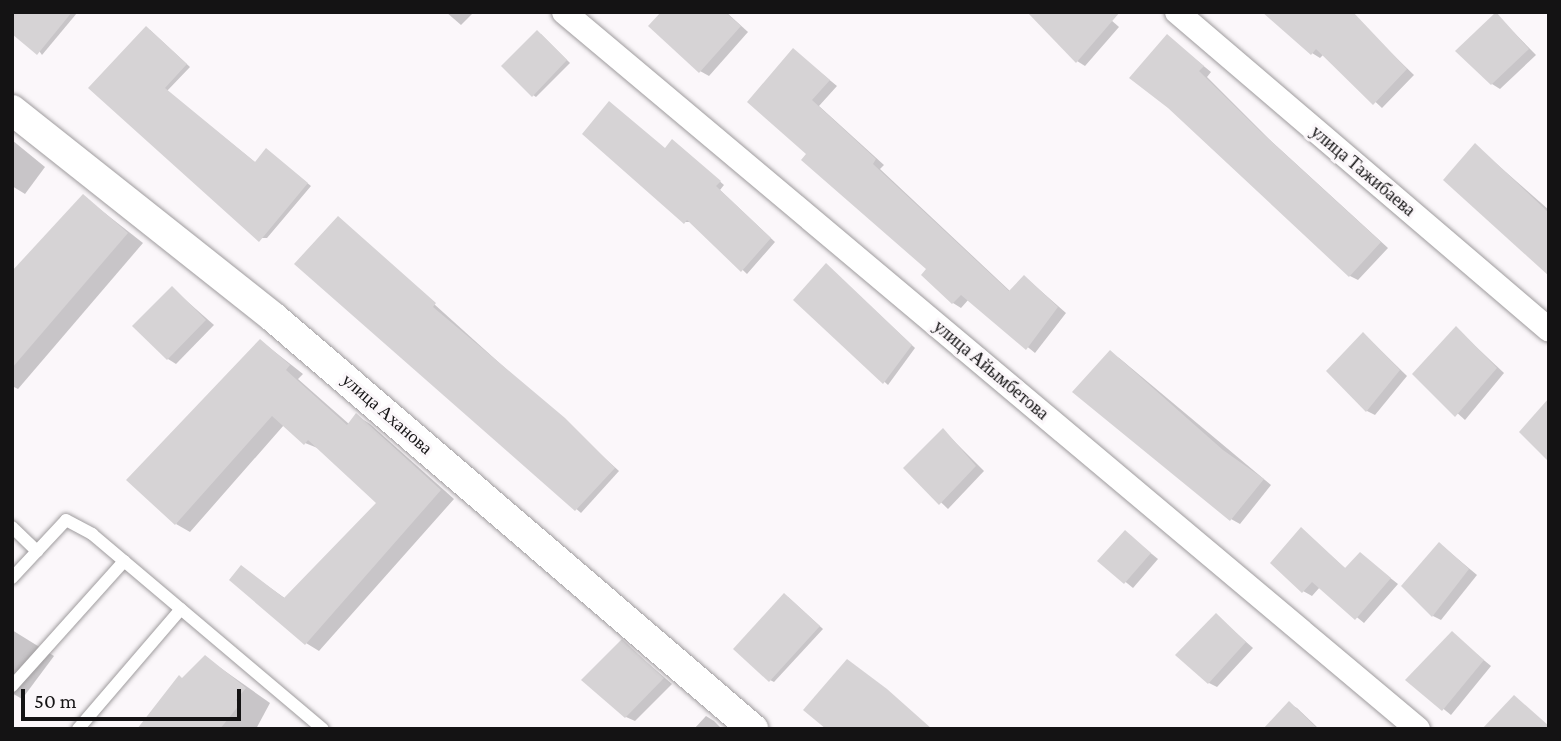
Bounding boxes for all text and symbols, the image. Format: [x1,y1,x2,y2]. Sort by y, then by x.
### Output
street label: улица Тажибаева [1306,121,1420,221]
street label: улица Айымбетова [929,316,1053,424]
street label: улица Аханова [337,369,437,459]
scale bar [24,674,245,718]
text: 50 m [34,689,77,713]

